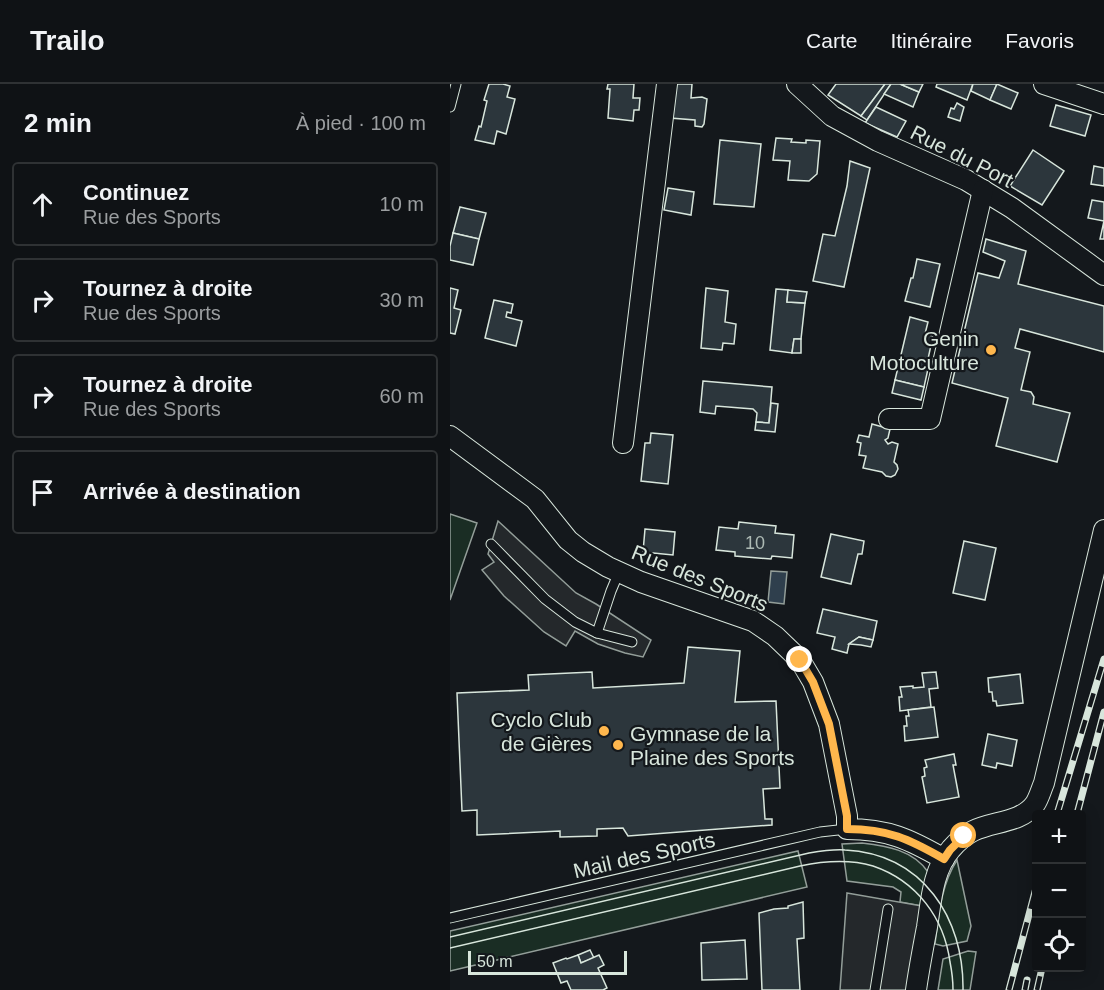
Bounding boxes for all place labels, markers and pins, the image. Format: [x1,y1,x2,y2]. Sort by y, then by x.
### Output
place label: Genin Motoculture [869,327,979,374]
marker: Genin Motoculture [984,343,998,357]
place label: Cyclo Club de Gières [490,708,592,755]
place label: Gymnase de la Plaine des Sports [630,722,795,769]
marker: Cyclo Club de Gières [597,724,611,738]
marker: Gymnase de la Plaine des Sports [611,738,625,752]

